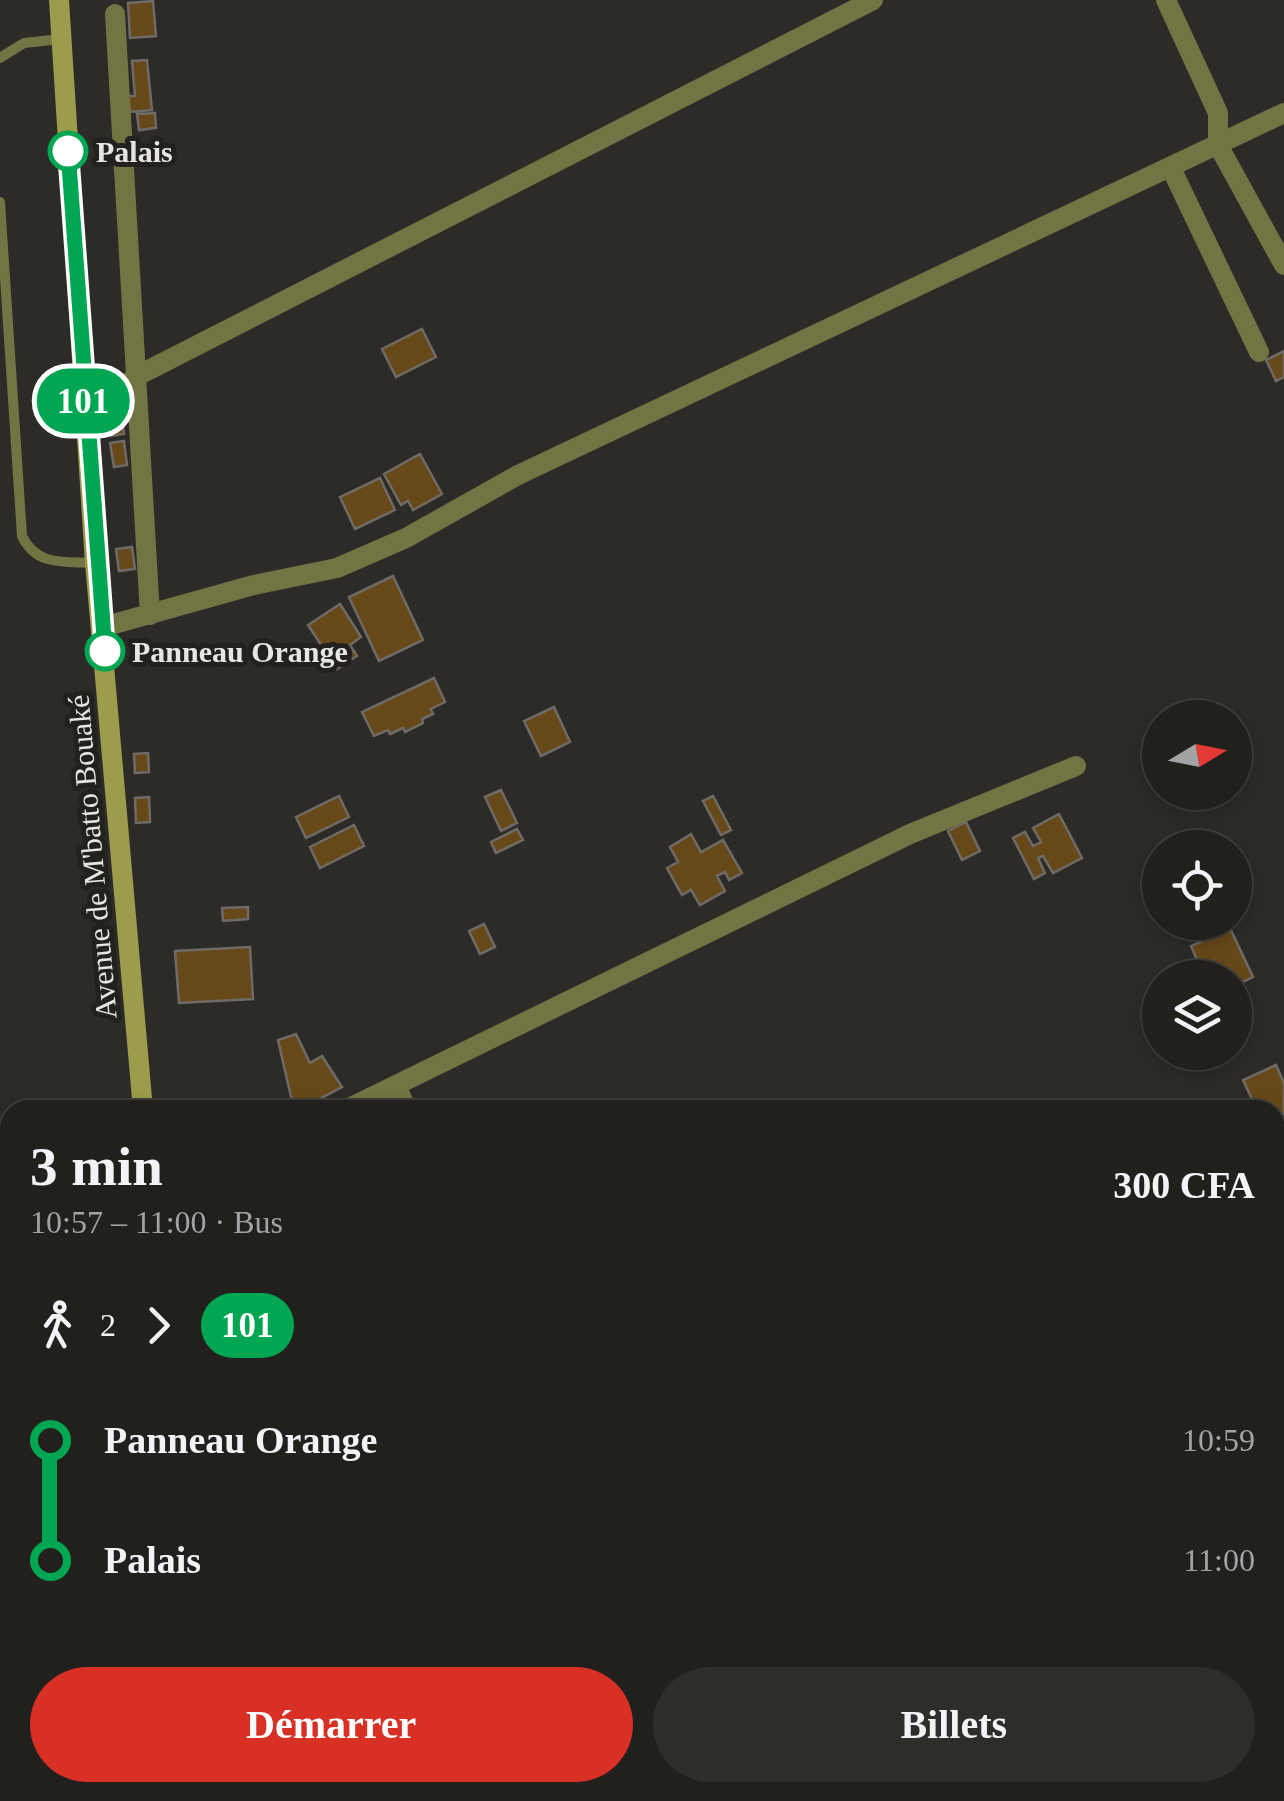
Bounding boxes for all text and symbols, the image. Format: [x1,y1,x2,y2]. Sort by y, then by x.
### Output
marker: Palais [49,132,87,170]
place label: Palais [96,135,173,168]
line badge: 101 [26,368,140,434]
text: 101 [57,382,109,421]
marker: Panneau Orange [86,632,124,670]
place label: Panneau Orange [132,635,348,668]
street label: Avenue de M'batto Bouaké [61,693,123,1021]
north arrow [1142,700,1252,810]
map controls [1142,700,1252,1070]
button: locate [1142,830,1252,940]
button: layers [1142,960,1252,1070]
text: 3 min [30,1136,163,1197]
text: 300 CFA [1113,1164,1255,1206]
text: 10:57 – 11:00 · Bus [30,1204,283,1240]
icon: walk [30,1298,85,1353]
icon: forward [131,1298,186,1353]
text: 101 [221,1306,274,1345]
text: 2 [100,1307,116,1343]
text: Panneau Orange [104,1419,377,1461]
text: 10:59 [1182,1422,1255,1458]
text: Palais [104,1539,201,1581]
text: 11:00 [1183,1542,1255,1578]
button: Démarrer [30,1667,633,1782]
button: Billets [653,1667,1255,1782]

